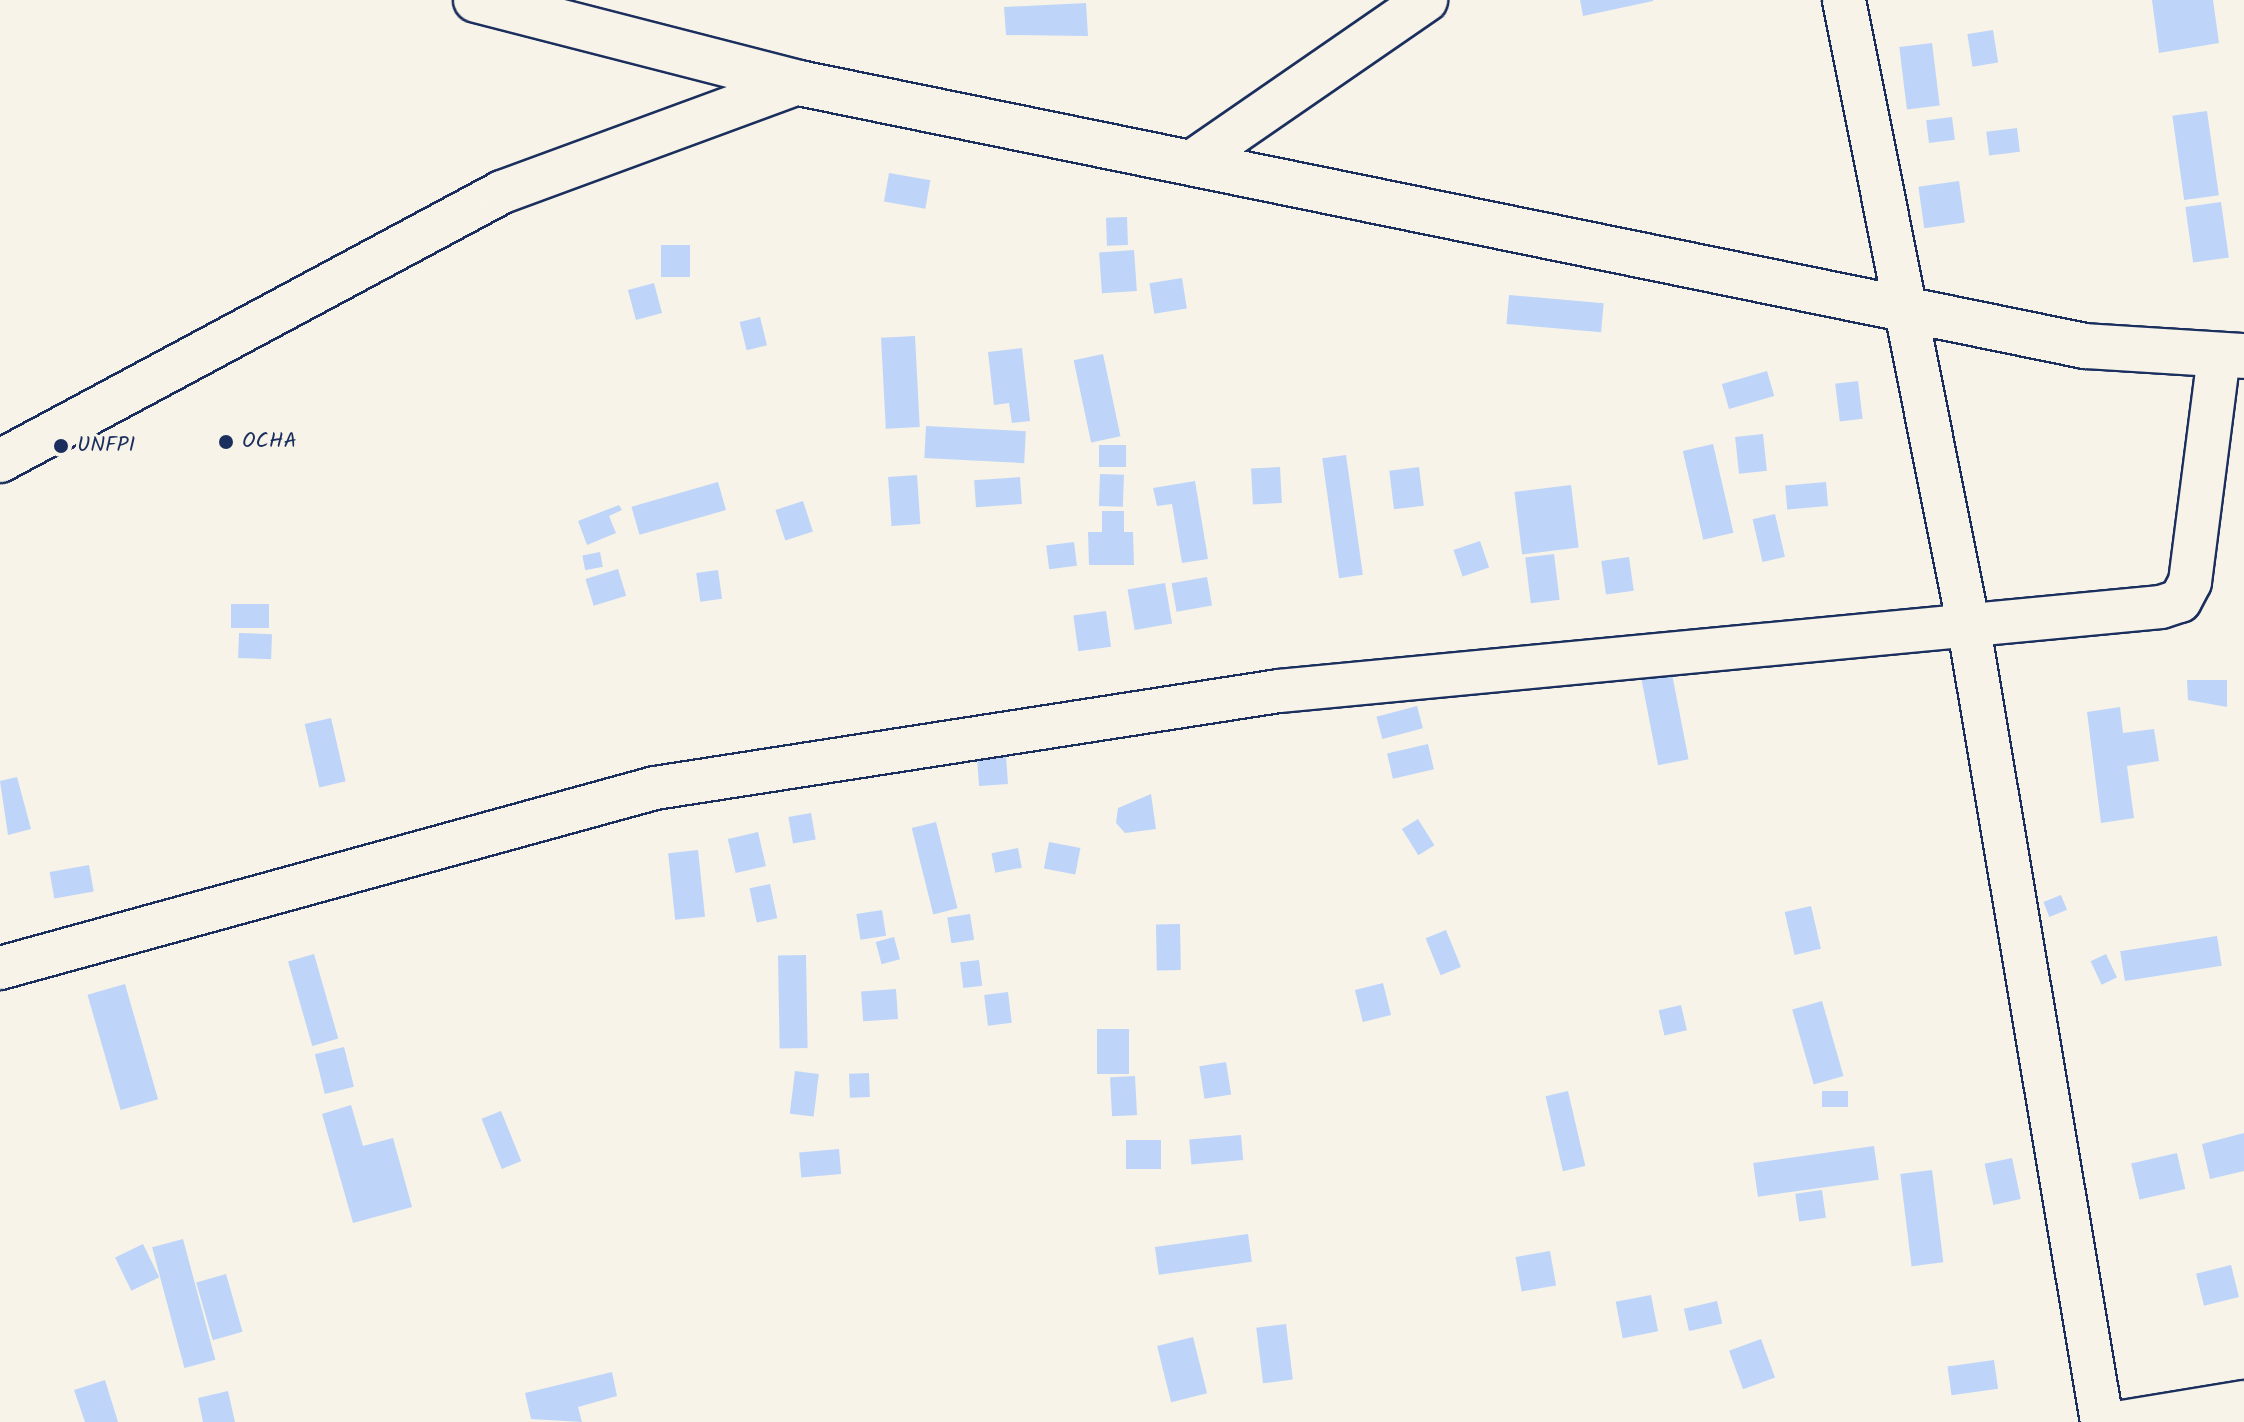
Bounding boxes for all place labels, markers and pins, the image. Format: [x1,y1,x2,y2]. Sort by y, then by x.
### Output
place label: OCHA [242,429,297,455]
place label: UNFPI [77,433,135,459]
marker: OCHA [217,433,235,451]
marker: UNFPI [52,437,70,455]

